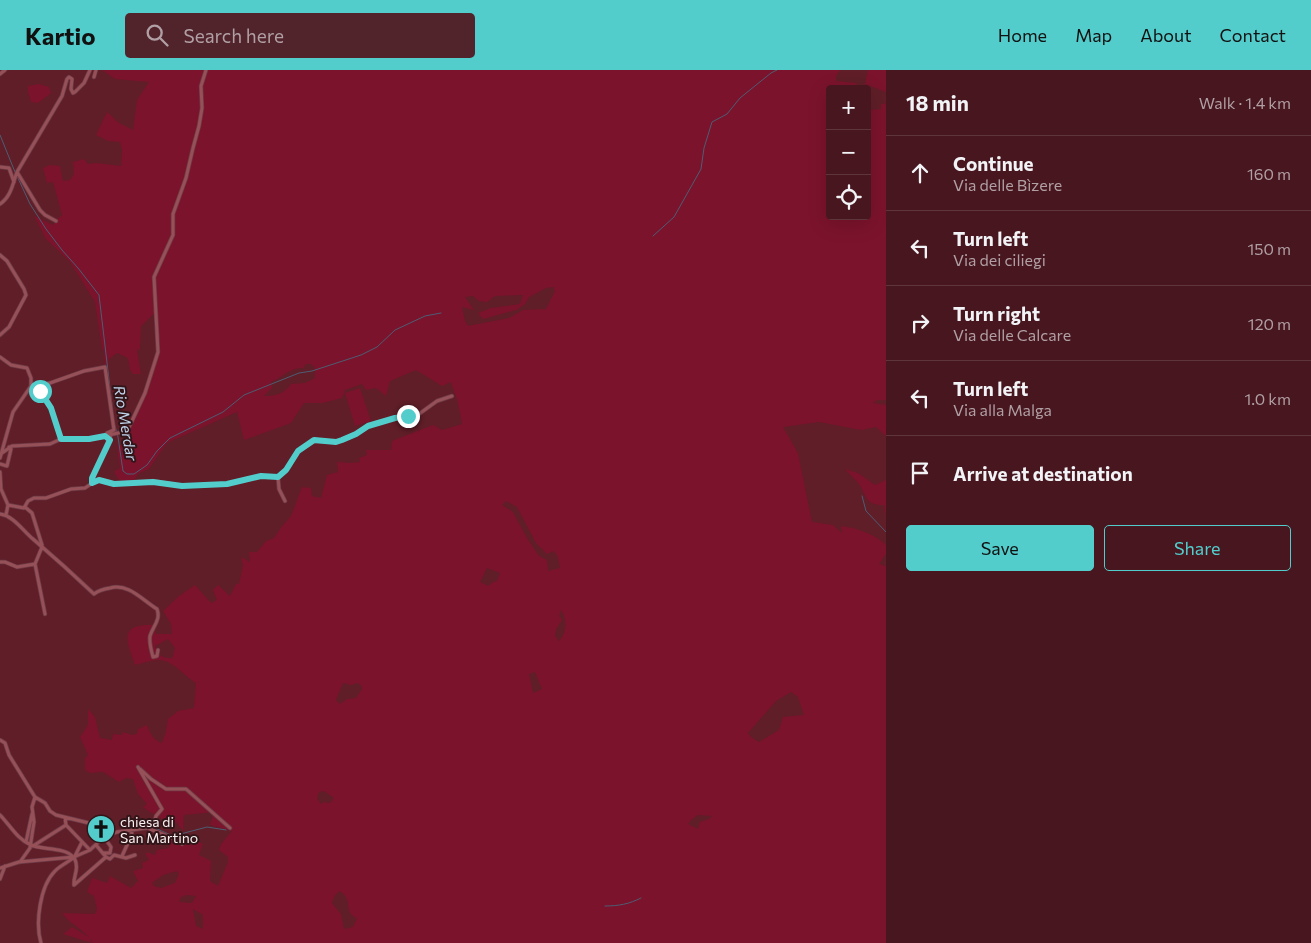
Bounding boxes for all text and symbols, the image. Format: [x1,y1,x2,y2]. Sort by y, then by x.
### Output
search box [125,13,475,58]
text: Kartio [25,21,95,50]
icon: search [143,21,171,49]
text: Search here [183,24,284,47]
text: Home [998,24,1047,46]
text: Map [1075,24,1112,46]
text: About [1140,24,1192,46]
text: Contact [1220,24,1286,46]
map controls [826,85,871,220]
button: + [826,85,871,130]
text: 18 min [906,90,969,115]
text: Walk · 1.4 km [1199,93,1291,112]
button: − [826,130,871,175]
text: Continue [953,152,1033,175]
icon: ahead [906,159,934,187]
text: 160 m [1247,164,1291,183]
button: locate [826,175,871,220]
text: Via delle Bìzere [953,175,1062,194]
text: Turn left [953,227,1028,250]
icon: left [906,234,934,262]
text: 150 m [1248,239,1291,258]
text: Via dei ciliegi [953,250,1046,269]
text: Turn right [953,302,1040,325]
icon: right [906,309,934,337]
text: 120 m [1248,314,1291,333]
text: Via delle Calcare [953,325,1071,344]
text: Turn left [953,377,1028,400]
route start [29,380,52,403]
water label: Rio Merdar [111,384,142,463]
icon: left [906,384,934,412]
text: 1.0 km [1245,389,1291,408]
text: Via alla Malga [953,400,1052,419]
route end [397,405,420,428]
icon: arrive [906,459,934,487]
text: Arrive at destination [953,462,1133,485]
button: Save [906,525,1094,571]
button: Share [1104,525,1291,571]
place label: chiesa di San Martino [120,813,198,846]
church icon: chiesa di San Martino [86,814,116,844]

